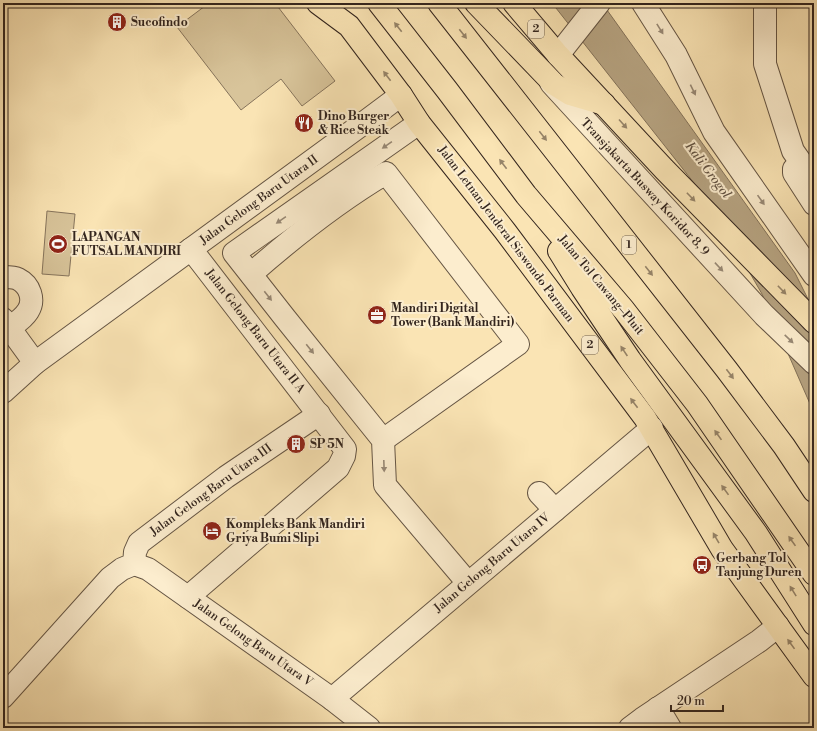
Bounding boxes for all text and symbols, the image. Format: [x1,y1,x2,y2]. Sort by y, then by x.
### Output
building icon: Sucofindo [106,11,128,33]
place label: Sucofindo [131,15,188,30]
road number: 2 [528,20,544,38]
one-way arrow [394,22,402,33]
one-way arrow [656,23,663,35]
one-way arrow [459,28,467,39]
one-way arrow [383,71,391,82]
one-way arrow [690,84,696,96]
place label: Dino Burger & Rice Steak [318,109,389,138]
restaurant icon: Dino Burger & Rice Steak [293,112,315,134]
street label: Transjakarta Busway Koridor 8, 9 [577,115,713,259]
one-way arrow [618,119,628,129]
one-way arrow [539,130,548,141]
water label: Kali Grogol [681,138,735,202]
one-way arrow [382,141,393,149]
street label: Jalan Letnan Jenderal Siswondo Parman [434,142,577,325]
street label: Jalan Gelong Baru Utara II [196,152,322,249]
one-way arrow [499,158,507,169]
one-way arrow [686,192,696,202]
one-way arrow [757,195,765,205]
one-way arrow [276,216,286,224]
place label: LAPANGAN FUTSAL MANDIRI [72,230,181,259]
street label: Jalan Tol Cawang–Pluit [554,231,648,339]
sports icon: LAPANGAN FUTSAL MANDIRI [47,233,69,255]
road number: 1 [622,236,636,254]
one-way arrow [715,262,724,272]
street label: Jalan Gelong Baru Utara II A [201,265,309,397]
one-way arrow [645,266,654,277]
one-way arrow [777,285,787,295]
one-way arrow [264,291,272,302]
place label: Mandiri Digital Tower (Bank Mandiri) [391,301,514,330]
office icon: Mandiri Digital Tower (Bank Mandiri) [366,304,388,326]
one-way arrow [784,334,794,344]
road number: 2 [582,336,598,354]
one-way arrow [305,343,314,354]
one-way arrow [620,346,628,356]
one-way arrow [725,368,734,379]
one-way arrow [630,398,638,409]
one-way arrow [714,429,722,440]
building icon: SP 5N [285,433,307,455]
place label: SP 5N [310,437,345,452]
street label: Jalan Gelong Baru Utara III [146,440,275,540]
one-way arrow [381,460,387,473]
one-way arrow [721,485,729,495]
street label: Jalan Gelong Baru Utara IV [430,510,553,617]
place label: Kompleks Bank Mandiri Griya Bumi Slipi [226,517,365,546]
hotel icon: Kompleks Bank Mandiri Griya Bumi Slipi [201,520,223,542]
one-way arrow [712,533,719,544]
one-way arrow [788,536,796,546]
place label: Gerbang Tol Tanjung Duren [716,551,802,580]
bus stop icon: Gerbang Tol Tanjung Duren [691,554,713,576]
one-way arrow [789,586,797,596]
street label: Jalan Gelong Baru Utara V [190,596,316,690]
one-way arrow [787,639,795,650]
scale bar [671,687,723,713]
text: 20 m [677,694,705,709]

